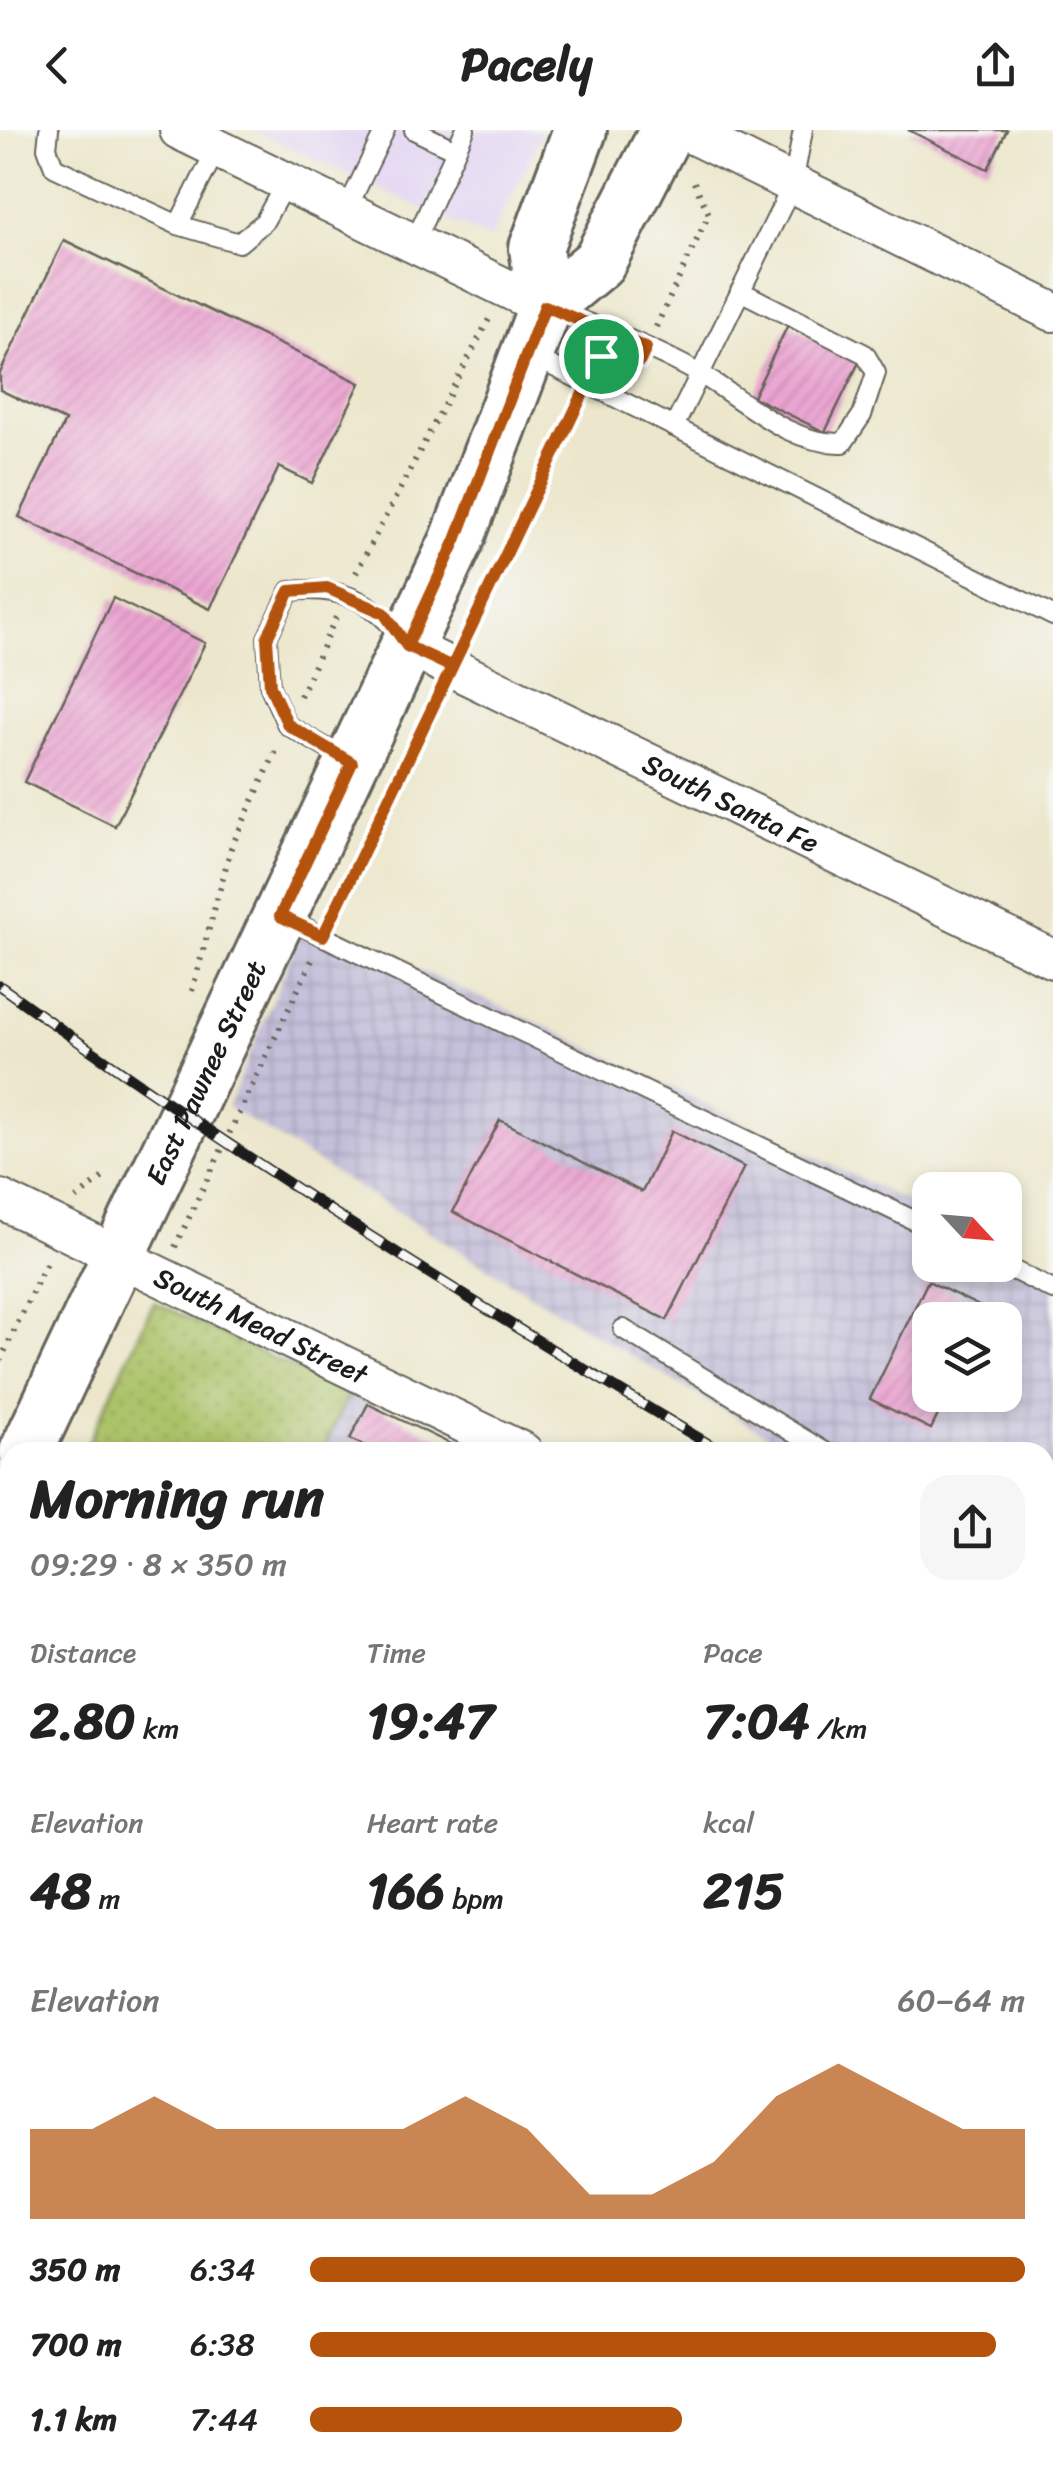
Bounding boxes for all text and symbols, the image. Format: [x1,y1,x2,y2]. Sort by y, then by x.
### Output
text: Pacely [461,25,592,105]
icon: back [30,38,85,93]
icon: share [968,38,1023,93]
pin [559,314,644,399]
icon: arrive [574,329,629,384]
street label: South Santa Fe [634,740,827,867]
street label: East Pawnee Street [132,952,280,1193]
north arrow [912,1172,1022,1282]
map controls [912,1172,1022,1412]
street label: South Mead Street [146,1253,378,1399]
button: layers [912,1302,1022,1412]
text: Morning run [30,1450,324,1547]
button: share [920,1475,1025,1580]
text: 09:29 · 8 × 350 m [30,1536,287,1593]
text: Distance [30,1628,136,1677]
text: Time [367,1628,426,1677]
text: Pace [703,1628,763,1677]
text: 2.80 [30,1677,136,1766]
text: 19:47 [367,1677,494,1766]
text: 7:04 [703,1677,810,1766]
text: km [136,1704,179,1753]
text: /km [810,1704,867,1753]
text: Elevation [30,1798,143,1847]
text: Heart rate [367,1798,498,1847]
text: kcal [703,1798,754,1847]
text: 48 [30,1847,91,1936]
text: 166 [367,1847,445,1936]
text: 215 [703,1847,784,1936]
text: m [91,1874,120,1923]
text: bpm [445,1874,504,1923]
text: Elevation [30,1972,160,2029]
text: 60–64 m [897,1972,1025,2029]
text: 350 m [30,2241,120,2298]
text: 6:34 [190,2241,255,2298]
text: 700 m [30,2316,122,2373]
text: 6:38 [190,2316,255,2373]
text: 1.1 km [30,2391,117,2448]
text: 7:44 [190,2391,258,2448]

